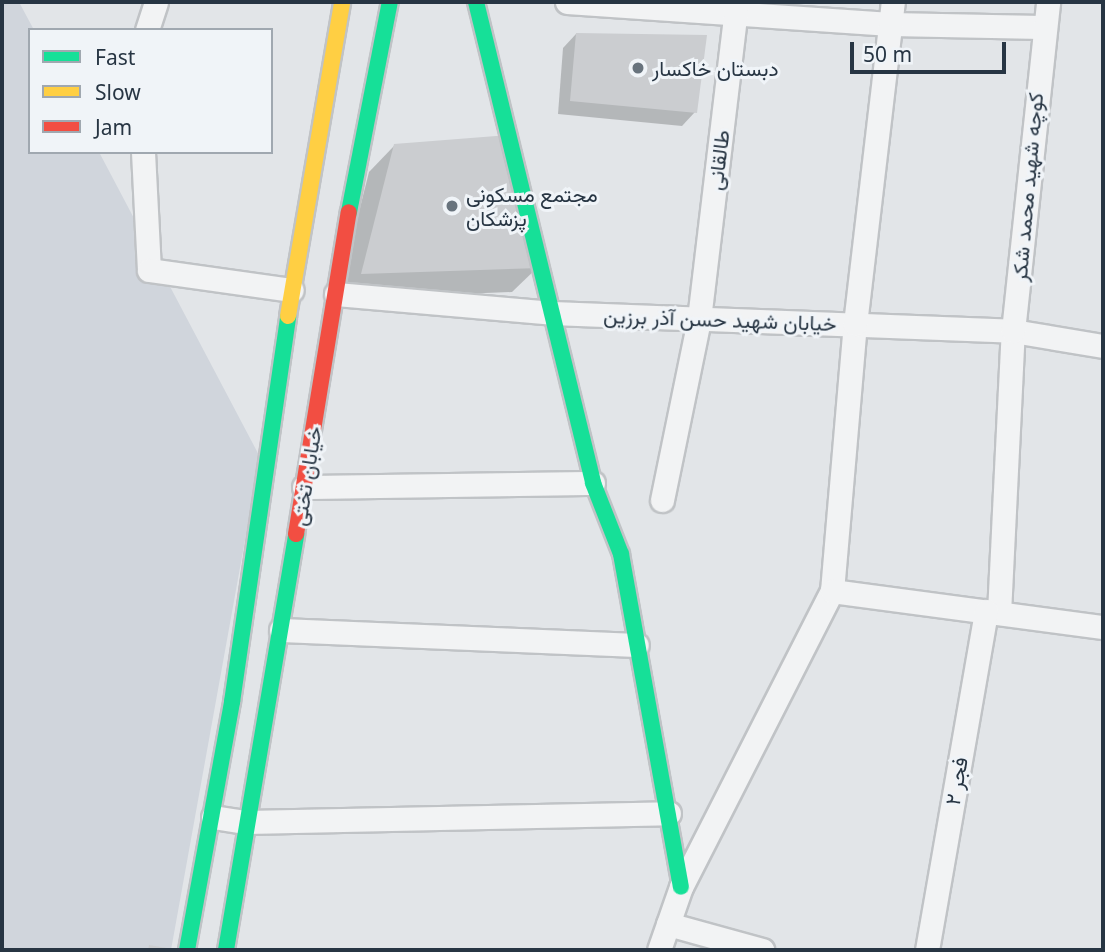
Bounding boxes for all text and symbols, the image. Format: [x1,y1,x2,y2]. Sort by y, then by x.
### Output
legend [28,28,273,154]
scale bar [853,28,1009,72]
text: 50 m [863,40,912,68]
text: Fast [95,43,135,71]
place label: دبستان خاکسار [652,55,778,81]
marker: دبستان خاکسار [630,60,646,76]
text: Slow [95,78,141,106]
street label: کوچه شهید محمد شکر [1006,91,1048,283]
text: Jam [95,113,132,141]
street label: طالقانی [702,128,734,192]
place label: مجتمع مسکونی پزشکان [466,181,598,231]
marker: مجتمع مسکونی پزشکان [444,198,460,214]
street label: خیابان شهید حسن آذر برزین [603,302,837,336]
street label: خیابان تختی [286,424,326,528]
street label: فجر ۲ [939,755,973,807]

